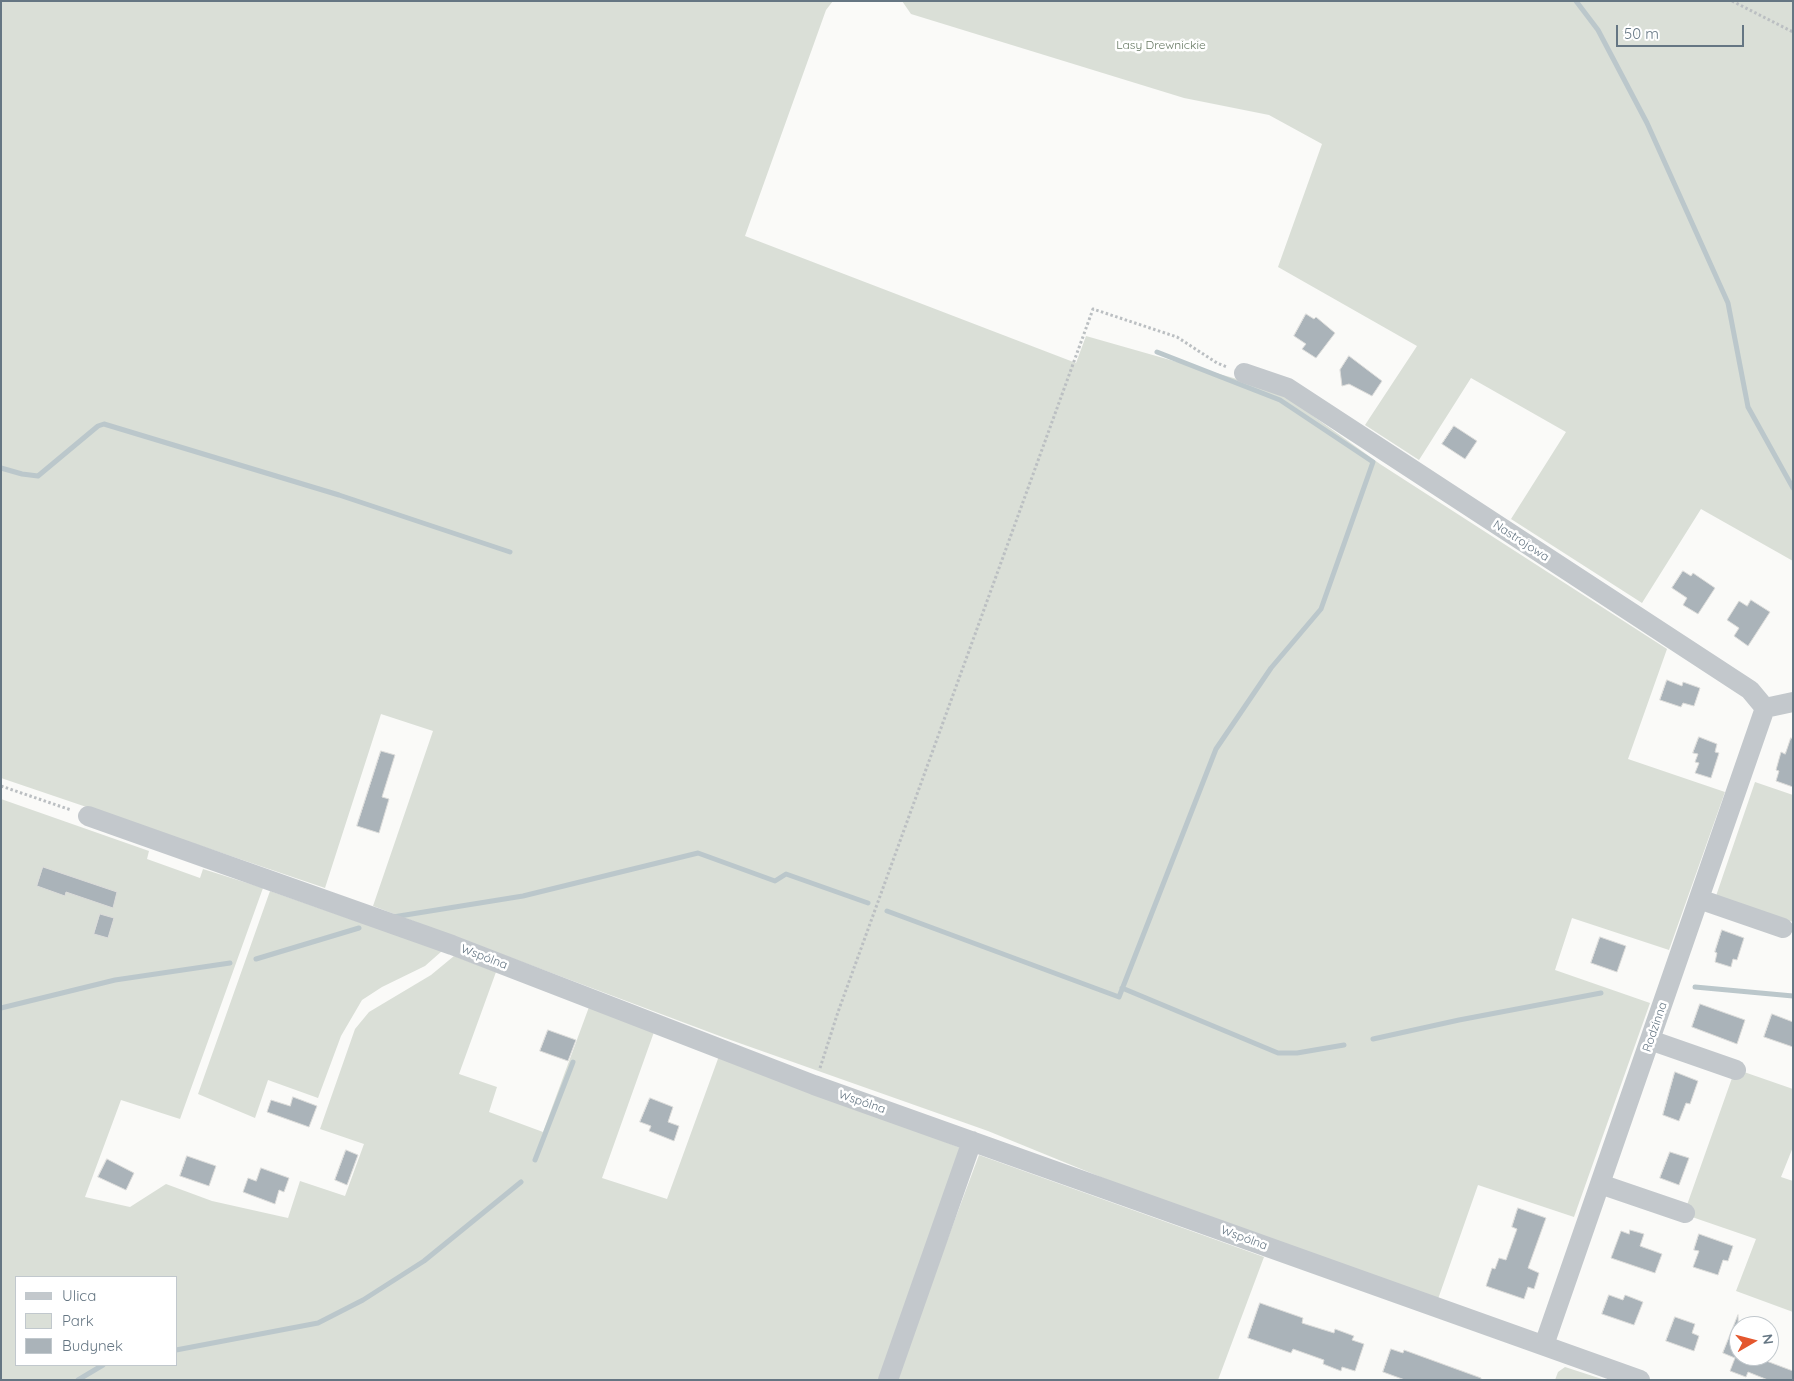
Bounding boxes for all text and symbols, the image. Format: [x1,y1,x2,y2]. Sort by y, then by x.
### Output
scale bar [1619,15,1746,47]
text: 50 m [1624,24,1659,43]
park label: Lasy Drewnickie [1116,38,1206,52]
street label: Nastrojowa [1490,517,1552,565]
street label: Wspólna [459,942,509,972]
street label: Rodzinna [1640,1000,1670,1054]
street label: Wspólna [837,1087,887,1117]
street label: Wspólna [1219,1223,1269,1253]
legend [15,1276,178,1366]
text: Ulica [62,1286,96,1305]
text: Park [62,1311,94,1330]
north arrow [1729,1316,1779,1366]
text: N [1758,1333,1777,1345]
text: Budynek [62,1336,123,1355]

